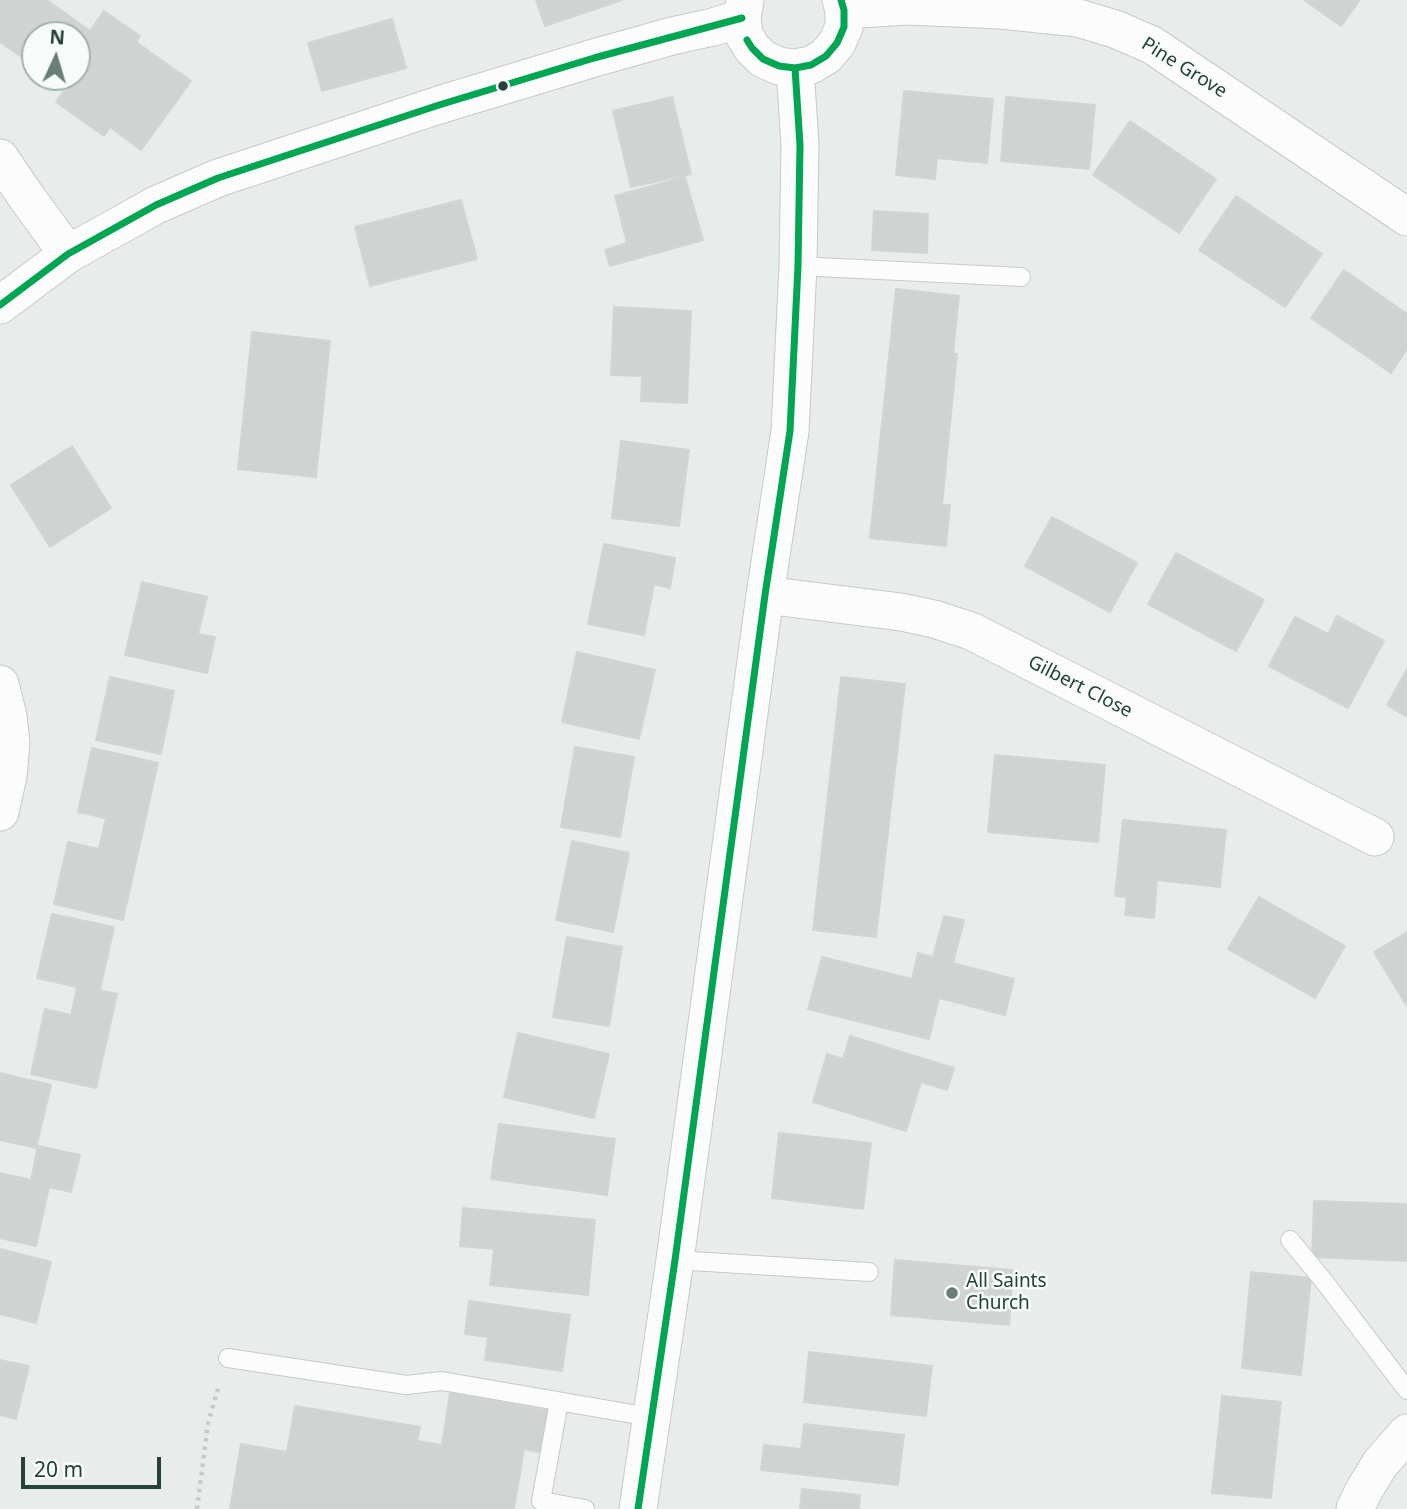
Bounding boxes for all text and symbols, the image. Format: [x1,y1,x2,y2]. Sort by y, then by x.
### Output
north arrow [21,21,91,91]
text: N [49,24,66,51]
street label: Pine Grove [1137,33,1231,103]
unlabelled marker [496,79,510,93]
street label: Gilbert Close [1024,651,1136,723]
place label: All Saints Church [966,1271,1047,1315]
marker: All Saints Church [944,1285,960,1301]
scale bar [24,1442,164,1486]
text: 20 m [34,1455,83,1483]

